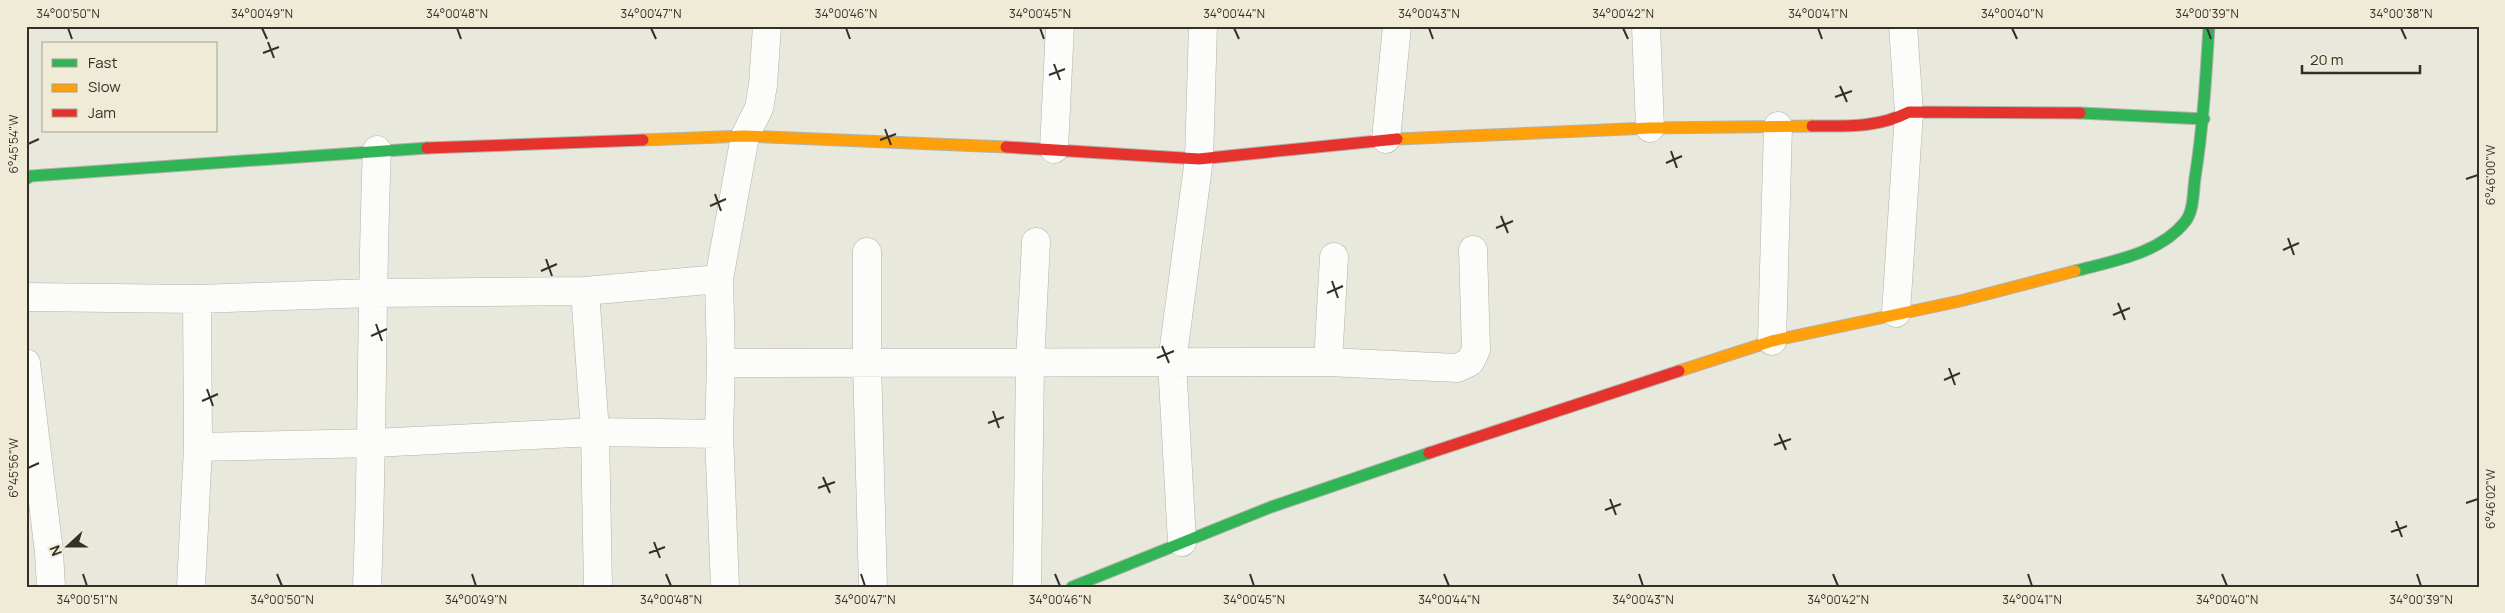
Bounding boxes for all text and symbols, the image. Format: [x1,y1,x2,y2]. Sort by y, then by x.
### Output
text: 34°00'50"N [36,5,100,22]
text: 34°00'49"N [231,5,293,22]
text: 34°00'48"N [426,5,488,22]
text: 34°00'47"N [621,5,681,22]
text: 34°00'46"N [815,5,877,22]
text: 34°00'45"N [1009,5,1071,22]
text: 34°00'44"N [1203,5,1265,22]
text: 34°00'43"N [1398,5,1460,22]
text: 34°00'42"N [1592,5,1654,22]
text: 34°00'41"N [1788,5,1848,22]
text: 34°00'40"N [1981,5,2043,22]
text: 34°00'39"N [2175,5,2239,22]
text: 34°00'38"N [2370,5,2432,22]
legend [42,42,218,132]
scale bar [2302,42,2420,74]
text: 20 m [2310,49,2343,70]
text: Fast [88,52,117,73]
text: Slow [88,76,121,97]
text: Jam [88,102,116,123]
text: 6°45'54"W [5,114,22,174]
text: 6°46'00"W [2482,144,2499,205]
text: 6°45'56"W [5,437,22,498]
text: 6°46'02"W [2482,468,2499,529]
north arrow [42,520,92,570]
text: N [45,543,66,559]
text: 34°00'51"N [57,591,117,608]
text: 34°00'50"N [250,591,314,608]
text: 34°00'49"N [445,591,507,608]
text: 34°00'48"N [640,591,702,608]
text: 34°00'47"N [835,591,895,608]
text: 34°00'46"N [1029,591,1091,608]
text: 34°00'45"N [1223,591,1285,608]
text: 34°00'44"N [1418,591,1480,608]
text: 34°00'43"N [1612,591,1674,608]
text: 34°00'42"N [1807,591,1869,608]
text: 34°00'41"N [2002,591,2062,608]
text: 34°00'40"N [2196,591,2258,608]
text: 34°00'39"N [2389,591,2453,608]

